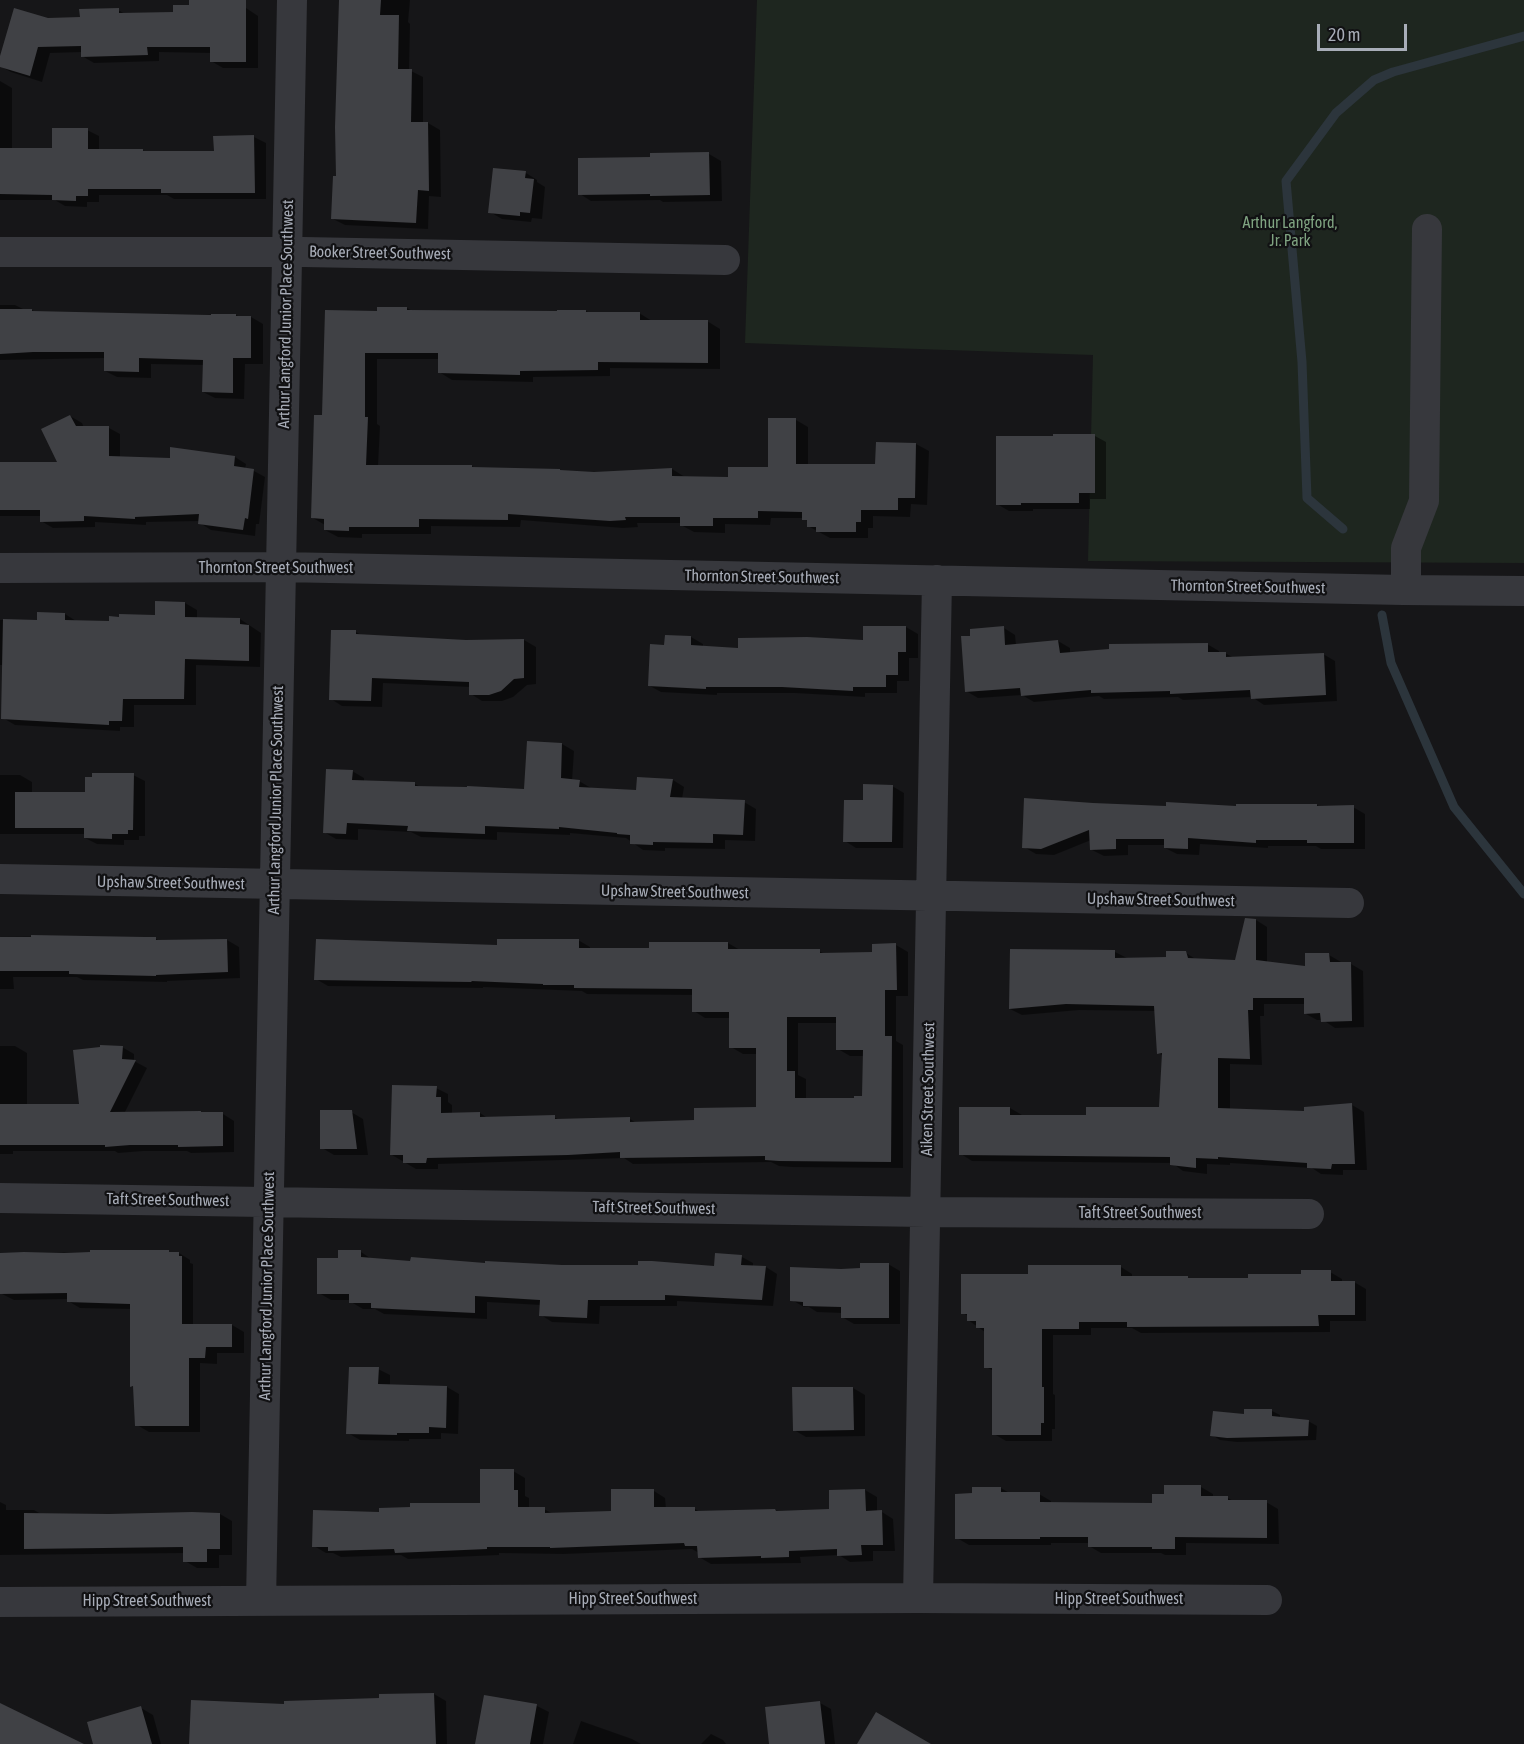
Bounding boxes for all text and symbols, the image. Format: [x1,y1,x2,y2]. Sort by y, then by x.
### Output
scale bar [1320,12,1410,50]
text: 20 m [1328,24,1360,45]
street label: Arthur Langford Junior Place Southwest [274,199,298,429]
park label: Arthur Langford, Jr. Park [1243,213,1337,251]
street label: Booker Street Southwest [309,242,451,264]
street label: Thornton Street Southwest [199,558,353,578]
street label: Thornton Street Southwest [684,566,840,588]
street label: Thornton Street Southwest [1170,576,1326,598]
street label: Arthur Langford Junior Place Southwest [264,685,288,915]
street label: Upshaw Street Southwest [97,872,245,894]
street label: Upshaw Street Southwest [601,881,749,903]
street label: Upshaw Street Southwest [1087,889,1235,911]
street label: Aiken Street Southwest [917,1022,939,1156]
street label: Arthur Langford Junior Place Southwest [255,1171,279,1401]
street label: Taft Street Southwest [106,1189,230,1211]
street label: Taft Street Southwest [592,1197,716,1219]
street label: Taft Street Southwest [1078,1203,1202,1223]
street label: Hipp Street Southwest [569,1589,697,1609]
street label: Hipp Street Southwest [1055,1589,1183,1609]
street label: Hipp Street Southwest [83,1591,211,1611]

